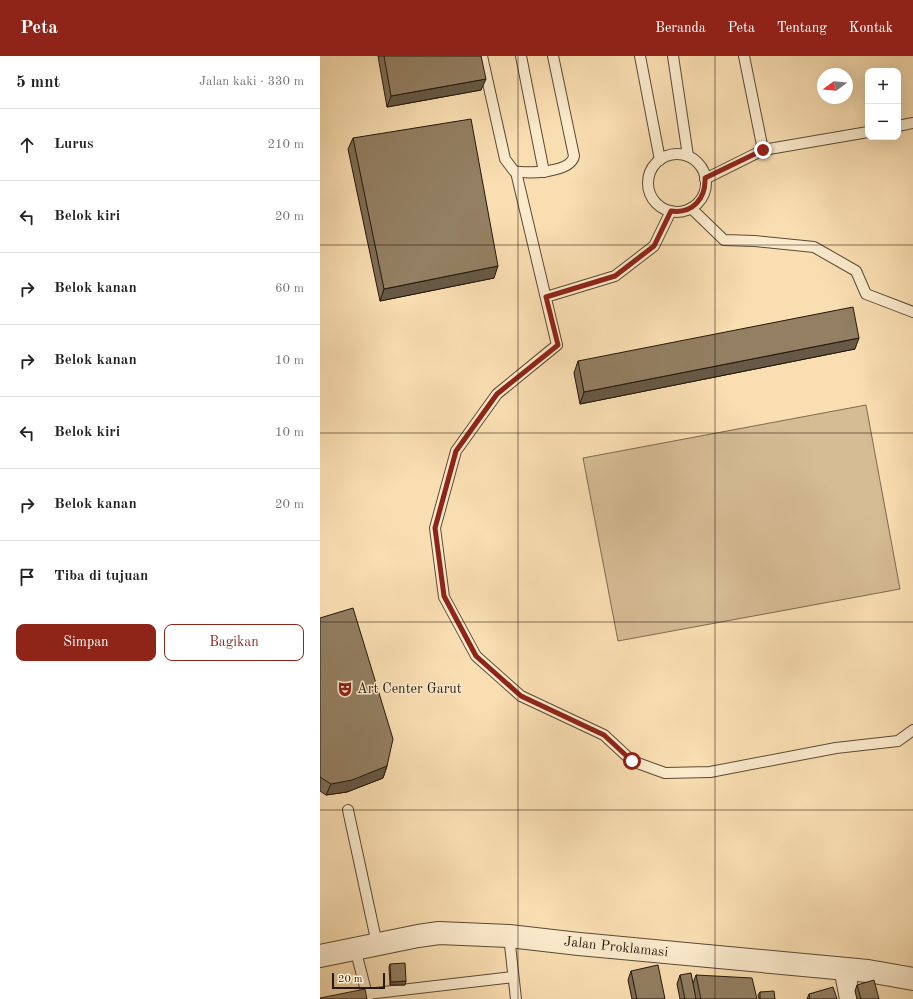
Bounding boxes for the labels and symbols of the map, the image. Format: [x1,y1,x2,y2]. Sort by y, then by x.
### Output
north arrow [817,68,853,104]
route end [754,141,772,159]
theatre icon: Art Center Garut [336,680,354,698]
place label: Art Center Garut [357,682,462,696]
route start [623,752,641,770]
street label: Jalan Proklamasi [563,935,669,959]
scale bar [332,971,385,990]

